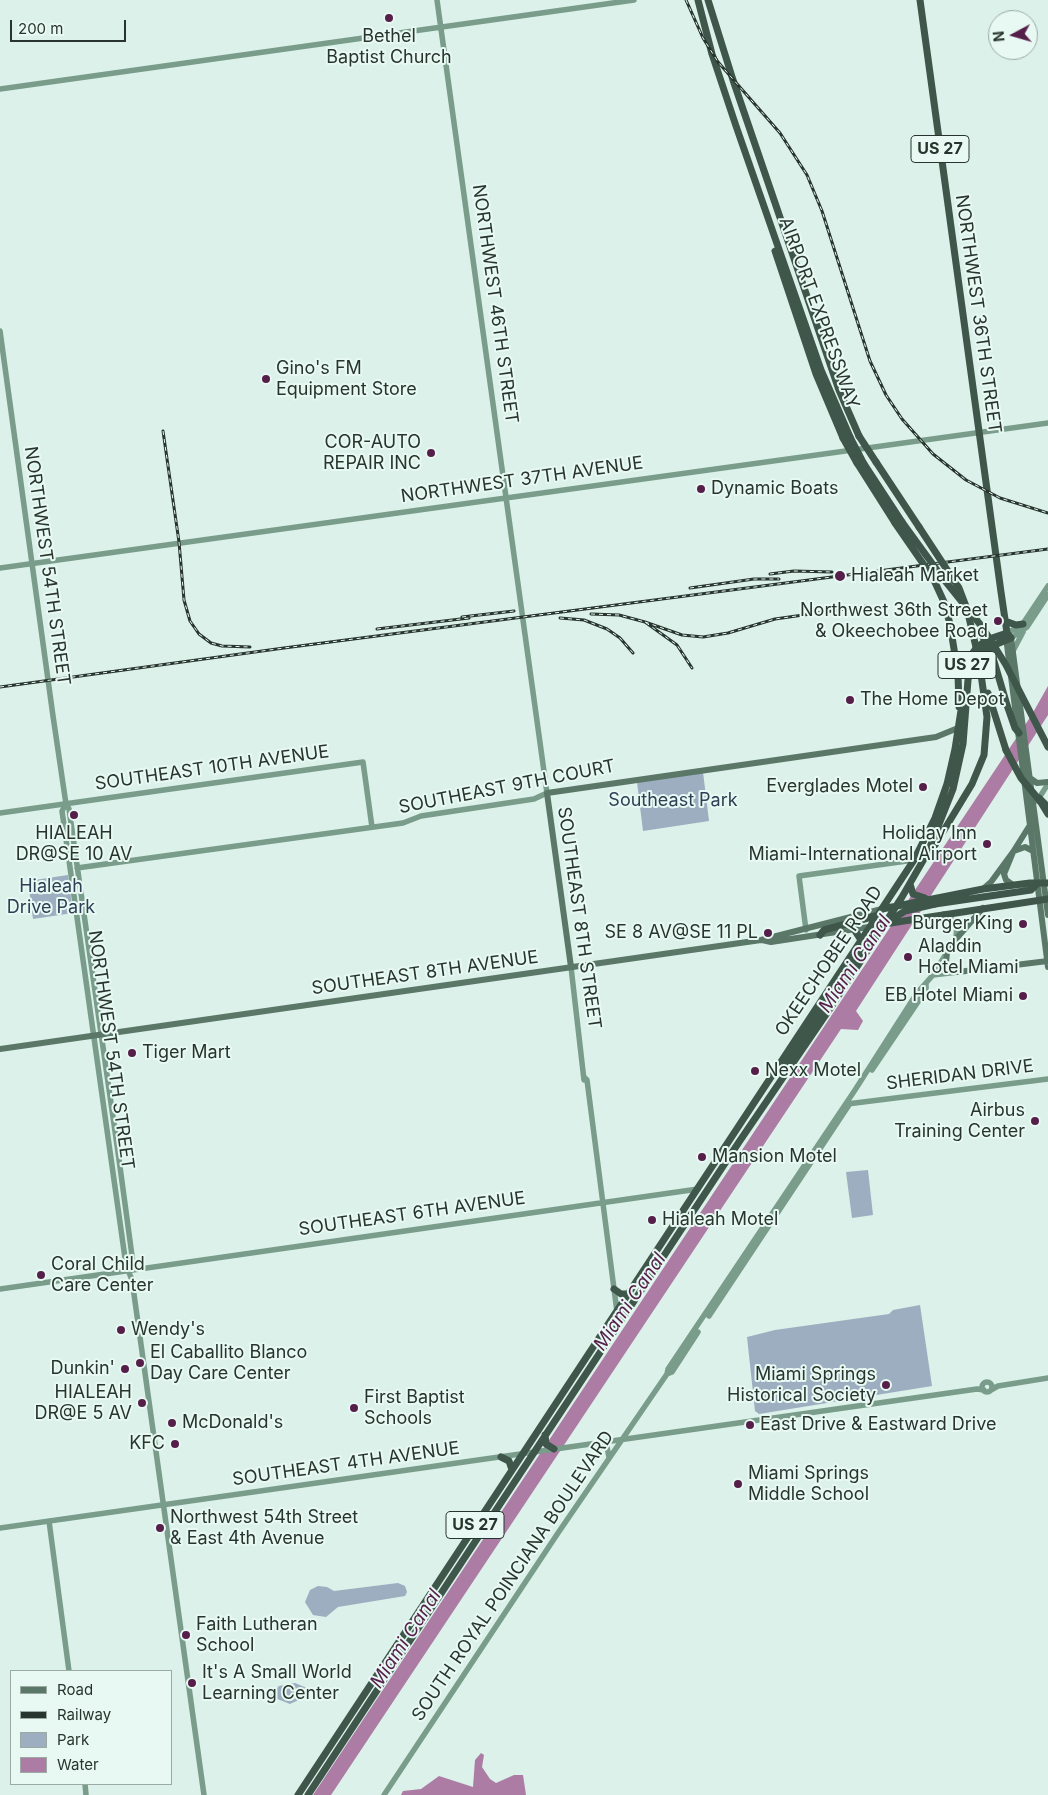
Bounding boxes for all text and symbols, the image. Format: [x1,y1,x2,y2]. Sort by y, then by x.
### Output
scale bar [12,10,129,42]
north arrow [988,10,1038,60]
marker: Bethel Baptist Church [383,12,395,24]
text: 200 m [18,19,63,38]
place label: Bethel Baptist Church [326,26,452,68]
text: N [990,30,1008,43]
road number: US 27 [911,136,969,162]
street label: NORTHWEST 46TH STREET [467,183,523,425]
street label: NORTHWEST 36TH STREET [951,193,1005,435]
street label: AIRPORT EXPRESSWAY [774,214,864,412]
place label: Gino's FM Equipment Store [276,358,417,400]
marker: Gino's FM Equipment Store [260,373,272,385]
place label: COR-AUTO REPAIR INC [323,432,421,474]
street label: NORTHWEST 54TH STREET [20,445,74,687]
marker: COR-AUTO REPAIR INC [425,447,437,459]
street label: NORTHWEST 37TH AVENUE [400,452,644,508]
place label: Dynamic Boats [711,478,838,500]
marker: Dynamic Boats [695,483,707,495]
place label: Hialeah Market [851,565,979,587]
marker: Hialeah Market [833,569,847,583]
place label: Northwest 36th Street & Okeechobee Road [800,600,988,642]
marker: Northwest 36th Street & Okeechobee Road [992,615,1004,627]
road number: US 27 [938,652,996,678]
place label: The Home Depot [860,689,1005,711]
marker: The Home Depot [844,694,856,706]
street label: SOUTHEAST 10TH AVENUE [94,741,330,795]
street label: SOUTHEAST 9TH COURT [397,755,617,819]
place label: Everglades Motel [766,776,913,798]
marker: Everglades Motel [917,781,929,793]
park label: Southeast Park [608,790,738,812]
street label: SOUTHEAST 8TH STREET [553,805,605,1031]
marker: HIALEAH DR@SE 10 AV [68,809,80,821]
place label: HIALEAH DR@SE 10 AV [16,823,132,866]
place label: Holiday Inn Miami-International Airport [748,823,977,866]
marker: Holiday Inn Miami-International Airport [981,838,993,850]
park label: Hialeah Drive Park [7,876,95,919]
street label: OKEECHOBEE ROAD [771,882,887,1040]
water label: Miami Canal [814,911,896,1017]
place label: Burger King [912,913,1013,935]
marker: Burger King [1017,918,1029,930]
place label: SE 8 AV@SE 11 PL [605,922,758,944]
marker: SE 8 AV@SE 11 PL [762,927,774,939]
street label: NORTHWEST 54TH STREET [84,929,138,1171]
place label: Aladdin Hotel Miami [918,936,1019,979]
street label: SOUTHEAST 8TH AVENUE [310,946,540,1000]
marker: Aladdin Hotel Miami [902,951,914,963]
place label: EB Hotel Miami [885,985,1013,1007]
marker: EB Hotel Miami [1017,990,1029,1002]
place label: Tiger Mart [142,1042,231,1064]
marker: Tiger Mart [126,1047,138,1059]
street label: SHERIDAN DRIVE [885,1055,1035,1095]
place label: Nexx Motel [765,1060,861,1082]
marker: Nexx Motel [749,1065,761,1077]
place label: Airbus Training Center [894,1100,1025,1142]
marker: Airbus Training Center [1029,1115,1041,1127]
place label: Mansion Motel [712,1146,837,1168]
marker: Mansion Motel [696,1151,708,1163]
street label: SOUTHEAST 6TH AVENUE [297,1187,527,1241]
place label: Hialeah Motel [662,1209,778,1231]
marker: Hialeah Motel [646,1214,658,1226]
water label: Miami Canal [589,1249,671,1355]
place label: Coral Child Care Center [51,1254,154,1296]
marker: Coral Child Care Center [35,1269,47,1281]
place label: Wendy's [131,1319,205,1341]
marker: Wendy's [115,1324,127,1336]
place label: El Caballito Blanco Day Care Center [150,1342,307,1385]
marker: El Caballito Blanco Day Care Center [134,1357,146,1369]
place label: Dunkin' [50,1358,115,1380]
marker: Dunkin' [119,1363,131,1375]
place label: Miami Springs Historical Society [727,1364,876,1406]
marker: Miami Springs Historical Society [880,1379,892,1391]
place label: HIALEAH DR@E 5 AV [35,1382,132,1425]
place label: First Baptist Schools [364,1387,465,1430]
marker: HIALEAH DR@E 5 AV [136,1397,148,1409]
marker: First Baptist Schools [348,1402,360,1414]
place label: McDonald's [182,1412,283,1434]
place label: East Drive & Eastward Drive [760,1414,996,1436]
marker: McDonald's [166,1417,178,1429]
marker: East Drive & Eastward Drive [744,1419,756,1431]
street label: SOUTH ROYAL POINCIANA BOULEVARD [408,1427,618,1725]
place label: KFC [129,1433,165,1455]
street label: SOUTHEAST 4TH AVENUE [231,1437,461,1491]
marker: KFC [169,1438,181,1450]
place label: Miami Springs Middle School [748,1463,869,1506]
marker: Miami Springs Middle School [732,1478,744,1490]
place label: Northwest 54th Street & East 4th Avenue [170,1507,358,1550]
road number: US 27 [446,1512,504,1538]
marker: Northwest 54th Street & East 4th Avenue [154,1522,166,1534]
water label: Miami Canal [366,1585,446,1693]
place label: Faith Lutheran School [196,1614,318,1656]
marker: Faith Lutheran School [180,1629,192,1641]
place label: It's A Small World Learning Center [202,1662,352,1705]
legend [10,1670,172,1785]
marker: It's A Small World Learning Center [186,1677,198,1689]
text: Road [57,1680,93,1699]
text: Railway [57,1705,111,1724]
text: Park [57,1730,89,1749]
text: Water [57,1755,99,1774]

